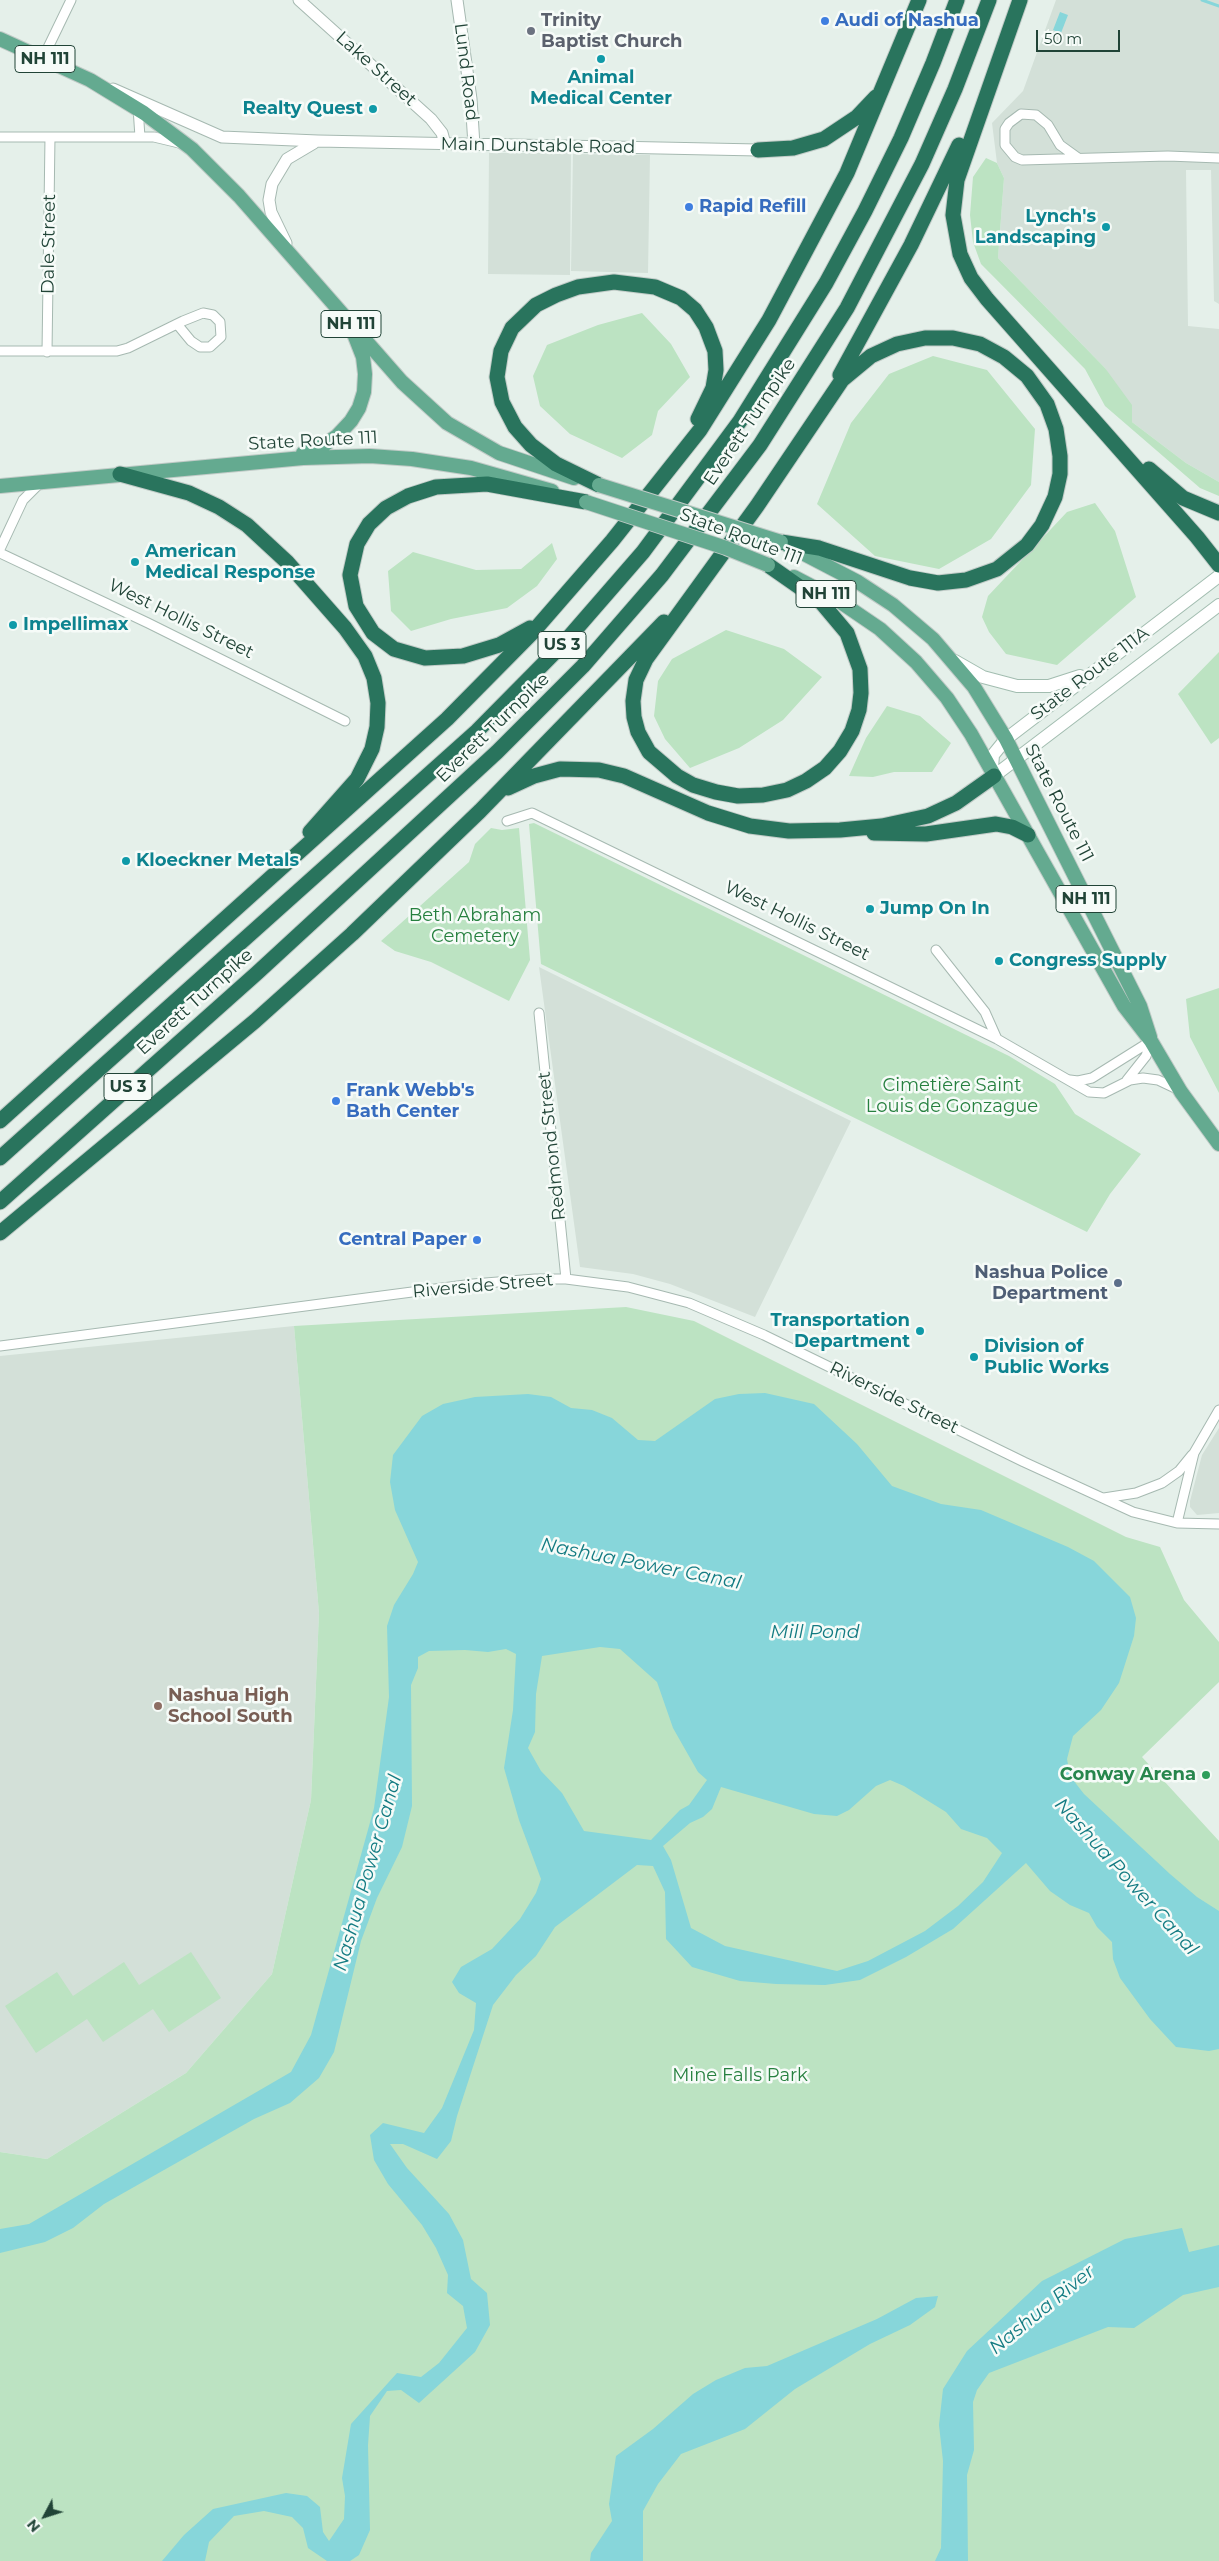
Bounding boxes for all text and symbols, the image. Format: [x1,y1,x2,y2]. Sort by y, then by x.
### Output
place label: Trinity Baptist Church [541,10,682,52]
place label: Audi of Nashua [835,10,979,32]
marker: Audi of Nashua [819,15,831,27]
scale bar [1039,20,1123,52]
street label: Lund Road [449,22,483,122]
marker: Trinity Baptist Church [525,25,537,37]
street label: Lake Street [331,27,421,111]
text: 50 m [1044,29,1082,48]
road number: NH 111 [15,46,75,72]
marker: Animal Medical Center [595,53,607,65]
place label: Animal Medical Center [530,67,672,110]
place label: Realty Quest [243,98,363,120]
marker: Realty Quest [367,103,379,115]
street label: Main Dunstable Road [440,134,636,158]
street label: Dale Street [37,194,61,294]
place label: Rapid Refill [699,196,806,218]
marker: Rapid Refill [683,201,695,213]
place label: Lynch's Landscaping [975,206,1096,248]
marker: Lynch's Landscaping [1100,221,1112,233]
road number: NH 111 [321,310,381,338]
street label: Everett Turnpike [699,354,801,490]
street label: State Route 111 [248,427,378,455]
street label: State Route 111 [677,504,805,570]
place label: American Medical Response [145,541,315,584]
marker: American Medical Response [129,556,141,568]
street label: West Hollis Street [105,574,257,664]
road number: NH 111 [796,580,856,608]
place label: Impellimax [23,614,129,636]
marker: Impellimax [7,619,19,631]
street label: State Route 111A [1027,622,1153,726]
road number: US 3 [538,632,586,658]
street label: Everett Turnpike [432,669,554,787]
street label: State Route 111 [1020,740,1098,866]
place label: Kloeckner Metals [136,850,299,872]
marker: Kloeckner Metals [120,855,132,867]
street label: West Hollis Street [721,876,873,966]
road number: NH 111 [1056,886,1116,912]
place label: Jump On In [880,898,990,920]
marker: Jump On In [864,903,876,915]
park label: Beth Abraham Cemetery [409,905,541,948]
street label: Everett Turnpike [132,944,258,1060]
place label: Congress Supply [1009,950,1167,972]
marker: Congress Supply [993,955,1005,967]
street label: Redmond Street [533,1070,571,1222]
road number: US 3 [104,1074,152,1100]
park label: Cimetière Saint Louis de Gonzague [866,1075,1038,1118]
place label: Frank Webb's Bath Center [346,1080,474,1122]
marker: Frank Webb's Bath Center [330,1095,342,1107]
place label: Central Paper [338,1229,467,1251]
marker: Central Paper [471,1234,483,1246]
place label: Nashua Police Department [974,1262,1108,1304]
street label: Riverside Street [412,1269,554,1303]
marker: Nashua Police Department [1112,1277,1124,1289]
place label: Transportation Department [771,1310,910,1352]
marker: Transportation Department [914,1325,926,1337]
place label: Division of Public Works [984,1336,1109,1378]
marker: Division of Public Works [968,1351,980,1363]
street label: Riverside Street [826,1357,962,1439]
water label: Nashua Power Canal [539,1533,743,1595]
water label: Mill Pond [770,1621,860,1643]
place label: Nashua High School South [168,1685,293,1728]
marker: Nashua High School South [152,1700,164,1712]
place label: Conway Arena [1060,1764,1196,1786]
marker: Conway Arena [1200,1769,1212,1781]
water label: Nashua Power Canal [329,1772,407,1974]
water label: Nashua Power Canal [1049,1794,1203,1960]
park label: Mine Falls Park [672,2065,808,2087]
water label: Nashua River [985,2261,1099,2359]
north arrow [20,2491,70,2541]
text: N [23,2516,44,2536]

